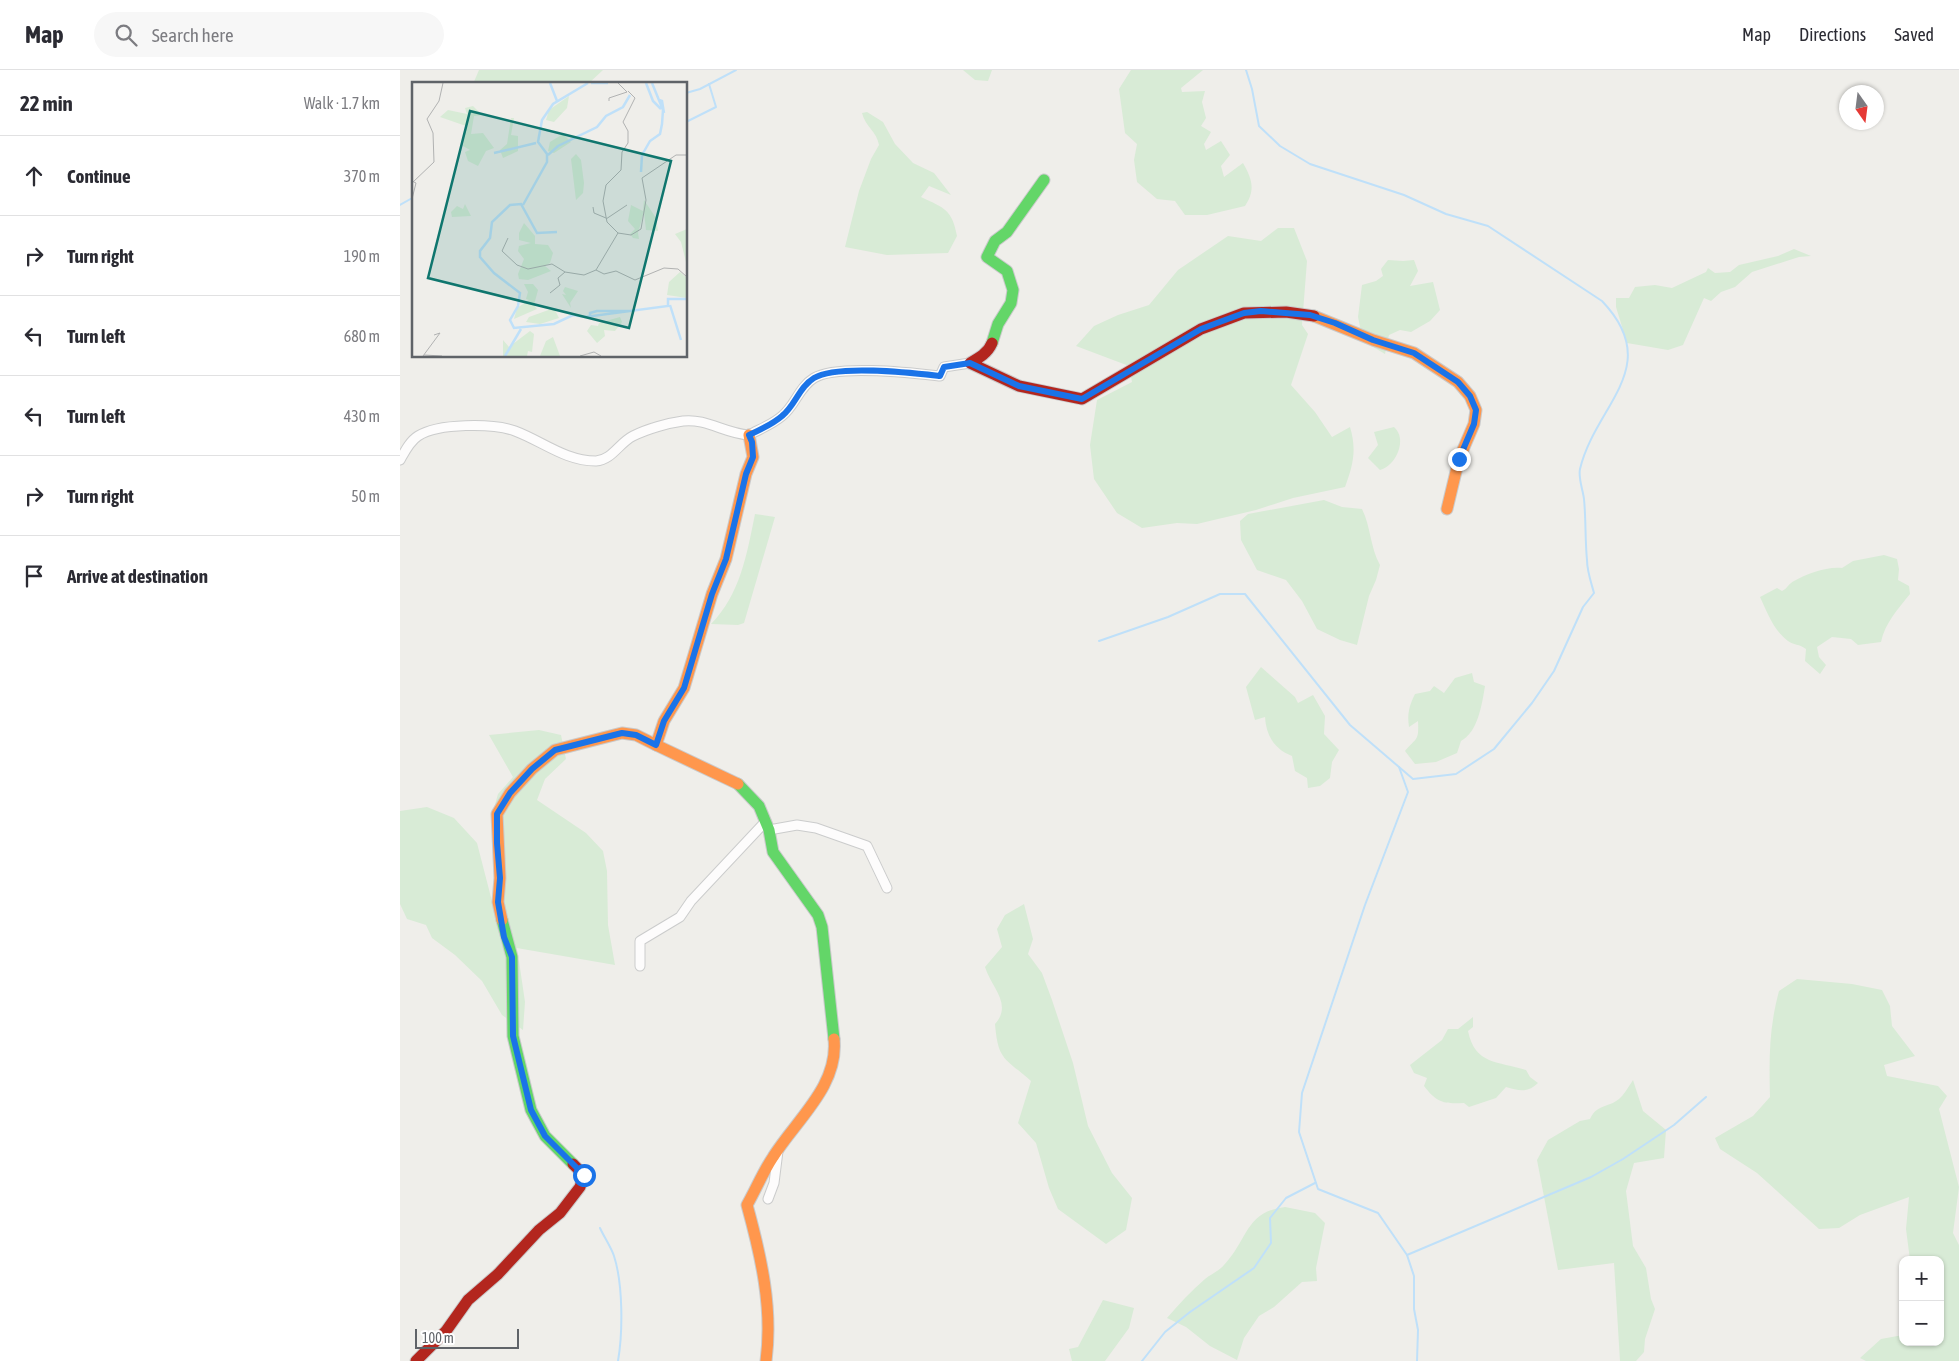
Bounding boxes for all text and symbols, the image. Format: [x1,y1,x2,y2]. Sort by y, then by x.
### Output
search box [94,12,444,57]
text: Map [25,21,64,48]
icon: search [112,21,140,49]
text: Search here [152,24,234,46]
text: Map [1742,24,1771,45]
text: Directions [1799,24,1866,45]
text: Saved [1894,24,1934,45]
inset map [412,82,688,358]
north arrow [1839,85,1884,130]
text: 22 min [20,91,73,115]
text: Walk · 1.7 km [304,94,380,112]
icon: ahead [20,162,48,190]
text: Continue [67,165,131,187]
text: 370 m [344,167,380,185]
icon: right [20,242,48,270]
text: Turn right [67,245,134,267]
text: 190 m [344,247,380,265]
icon: left [20,322,48,350]
text: Turn left [67,325,125,347]
text: 680 m [344,327,380,345]
icon: left [20,402,48,430]
text: Turn left [67,405,125,427]
text: 430 m [344,407,380,425]
route end [1448,448,1471,471]
icon: right [20,482,48,510]
text: Turn right [67,485,134,507]
text: 50 m [351,487,380,505]
icon: arrive [20,562,48,590]
text: Arrive at destination [67,565,208,587]
route start [573,1164,596,1187]
map controls [1899,1256,1944,1346]
button: + [1899,1256,1944,1301]
button: − [1899,1301,1944,1346]
scale bar [415,1326,519,1349]
text: 100 m [422,1330,454,1346]

